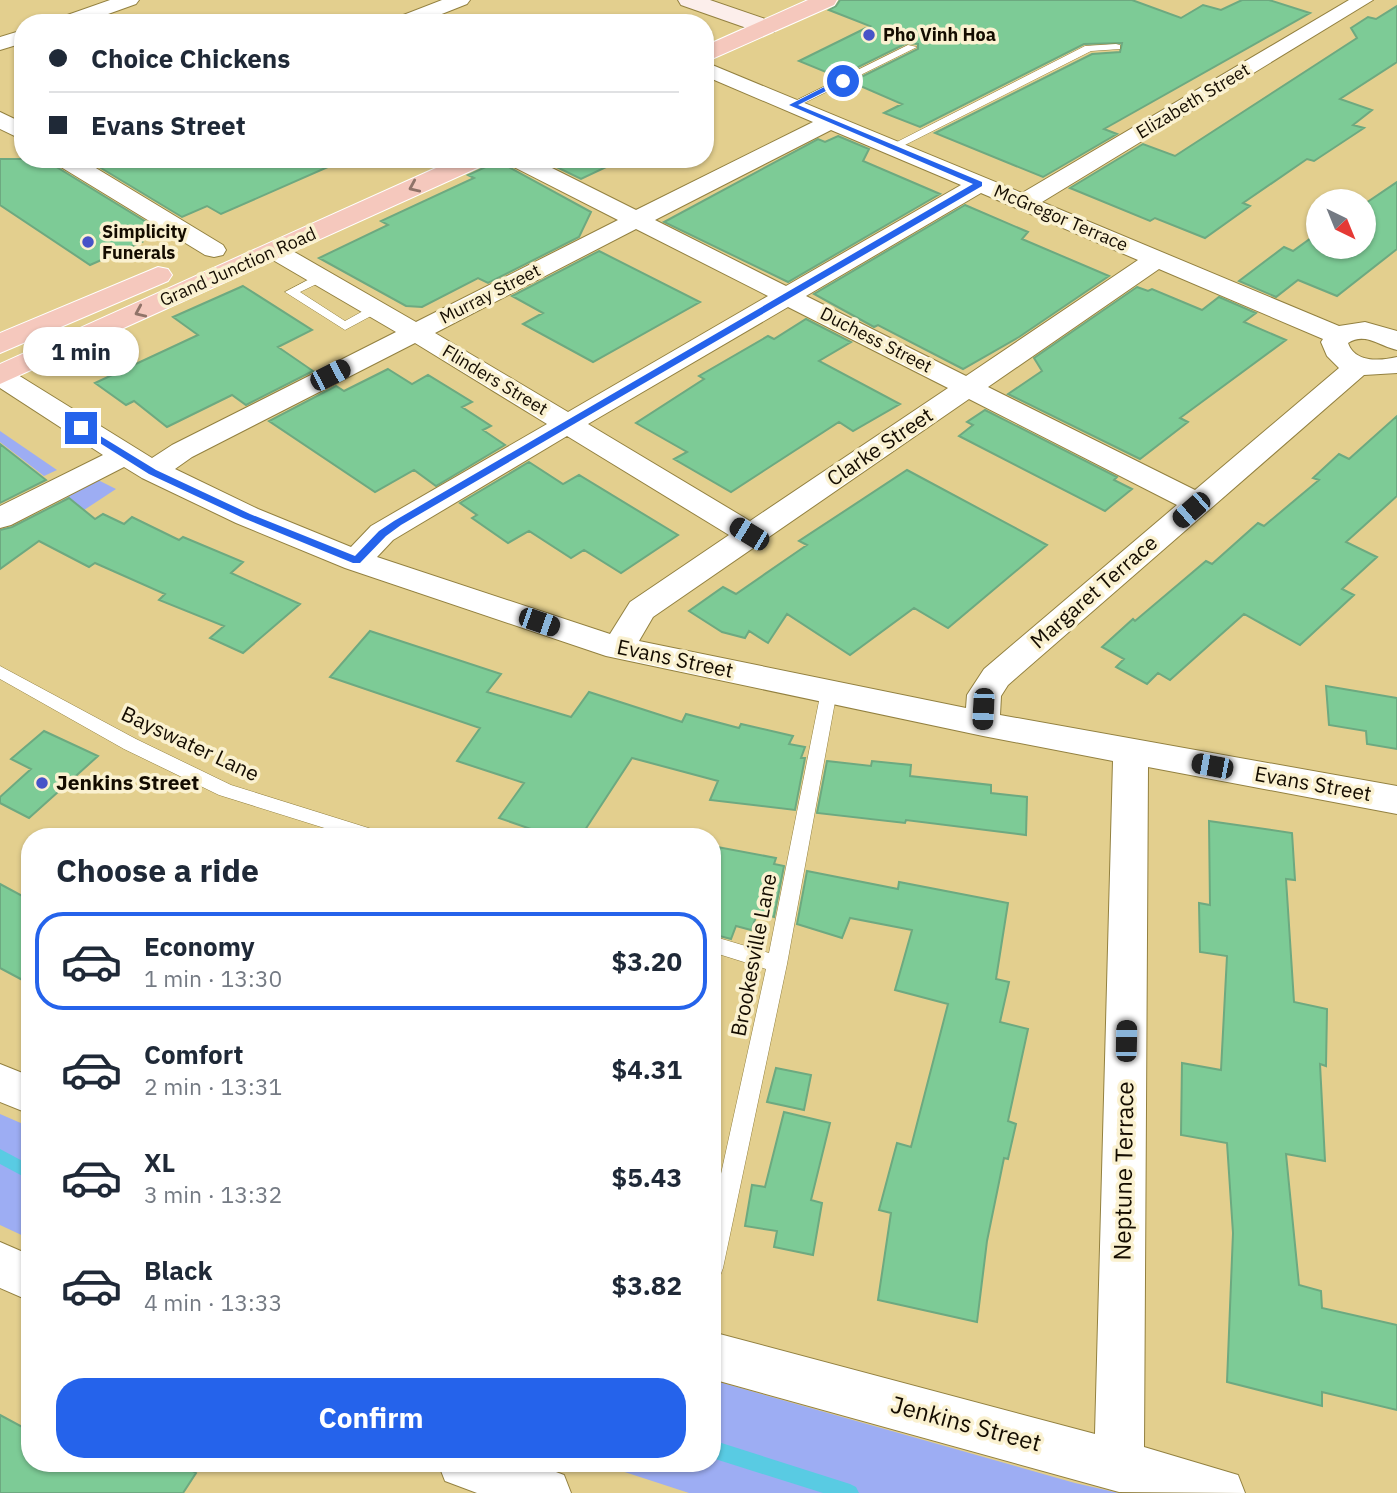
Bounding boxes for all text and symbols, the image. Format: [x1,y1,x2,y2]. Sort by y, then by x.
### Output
place label: Pho Vinh Hoa [883,23,996,46]
marker: Pho Vinh Hoa [861,27,877,43]
text: Choice Chickens [91,41,290,75]
street label: Elizabeth Street [1132,58,1254,143]
route start [827,65,859,97]
text: Evans Street [91,108,246,142]
one-way arrow [409,179,422,193]
street label: McGregor Terrace [991,179,1132,256]
north arrow [1306,189,1376,259]
map controls [1306,189,1376,259]
place label: Simplicity Funerals [102,220,187,264]
street label: Grand Junction Road [156,222,320,311]
marker: Simplicity Funerals [80,234,96,250]
street label: Murray Street [435,258,544,329]
street label: Duchess Street [816,301,936,378]
one-way arrow [135,304,147,318]
callout: 1 min [23,326,139,376]
text: 1 min [51,336,111,366]
street label: Flinders Street [438,339,552,420]
car [307,356,354,394]
street label: Clarke Street [821,400,938,492]
route end [65,412,97,444]
car [1169,488,1214,532]
car [726,514,773,554]
street label: Margaret Terrace [1024,528,1163,654]
car [516,605,563,639]
street label: Evans Street [614,632,736,684]
car [972,687,995,731]
street label: Bayswater Lane [117,699,264,787]
car [1190,752,1235,780]
street label: Evans Street [1252,759,1374,807]
place label: Jenkins Street [56,768,199,796]
marker: Jenkins Street [34,775,50,791]
text: Choose a ride [56,849,259,891]
street label: Brookesville Lane [723,871,783,1039]
text: Economy [144,929,255,963]
icon: car [60,930,123,993]
text: $3.20 [612,944,682,978]
text: 1 min · 13:30 [144,963,282,993]
car [1116,1020,1137,1062]
text: Comfort [144,1037,243,1071]
icon: car [60,1038,123,1101]
text: $4.31 [612,1052,682,1086]
text: 2 min · 13:31 [144,1071,282,1101]
street label: Neptune Terrace [1105,1081,1141,1261]
text: XL [144,1145,175,1179]
icon: car [60,1146,123,1209]
text: $5.43 [612,1160,682,1194]
text: 3 min · 13:32 [144,1179,282,1209]
text: Black [144,1253,212,1287]
icon: car [60,1254,123,1317]
text: $3.82 [612,1268,682,1302]
text: 4 min · 13:33 [144,1287,282,1317]
button: Confirm [56,1378,686,1458]
street label: Jenkins Street [887,1388,1045,1458]

